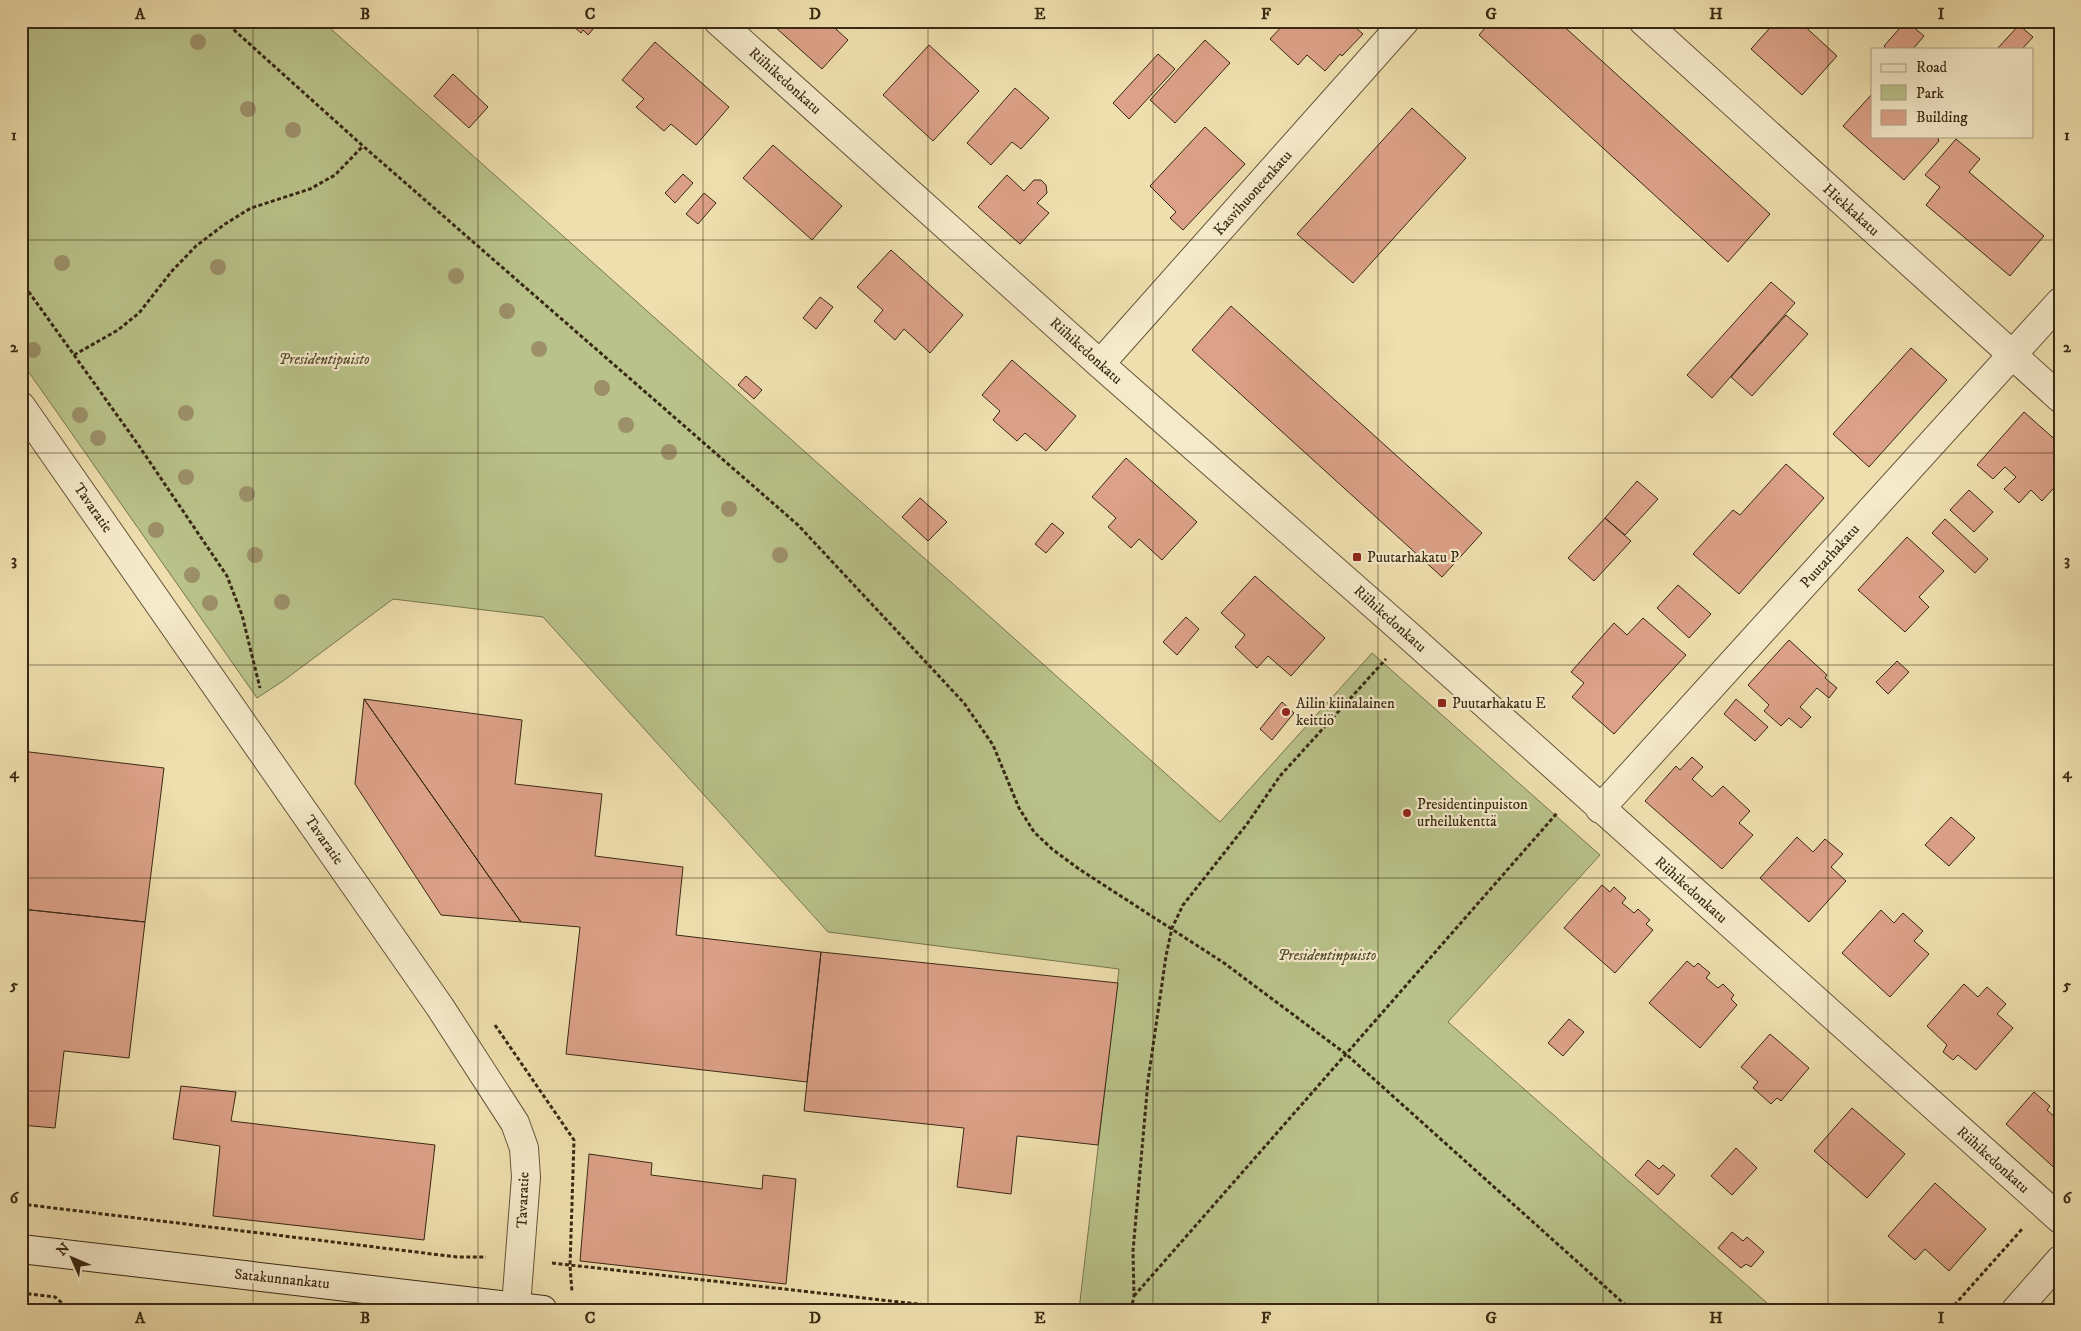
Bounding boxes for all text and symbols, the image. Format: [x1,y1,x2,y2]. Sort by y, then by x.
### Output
text: A [134,4,146,24]
text: B [360,4,370,24]
text: C [585,4,595,24]
text: D [809,4,821,24]
text: E [1034,4,1046,24]
text: F [1261,4,1271,24]
text: G [1485,4,1497,24]
text: H [1709,4,1723,24]
text: I [1938,4,1945,24]
street label: Riihikedonkatu [745,43,825,119]
legend [1871,48,2034,138]
text: Road [1916,58,1948,77]
text: Park [1916,84,1945,103]
text: Building [1916,108,1968,127]
text: 1 [11,125,17,145]
text: 1 [2064,125,2070,145]
street label: Kasvihuoneenkatu [1210,146,1296,240]
street label: Hiekkakatu [1819,180,1883,240]
street label: Riihikedonkatu [1046,313,1126,389]
text: 2 [10,337,19,357]
text: 2 [2063,337,2072,357]
park label: Presidentipuisto [279,350,370,369]
street label: Tavaratie [69,480,117,536]
street label: Puutarhakatu [1796,520,1864,592]
place label: Puutarhakatu P [1367,548,1459,567]
text: 3 [11,550,17,570]
text: 3 [2064,550,2070,570]
marker: Puutarhakatu P [1351,551,1363,563]
street label: Riihikedonkatu [1350,581,1430,657]
place label: Ailin kiinalainen keittiö [1296,694,1395,730]
place label: Puutarhakatu E [1452,694,1546,713]
marker: Puutarhakatu E [1436,697,1448,709]
marker: Ailin kiinalainen keittiö [1280,706,1292,718]
text: 4 [8,763,19,783]
text: 4 [2061,763,2072,783]
place label: Presidentinpuiston urheilukenttä [1417,795,1528,831]
marker: Presidentinpuiston urheilukenttä [1401,807,1413,819]
street label: Tavaratie [300,812,348,868]
street label: Riihikedonkatu [1651,852,1731,928]
park label: Presidentinpuisto [1278,946,1377,965]
text: 5 [9,975,18,995]
text: 5 [2062,975,2071,995]
street label: Riihikedonkatu [1953,1122,2033,1198]
street label: Tavaratie [513,1172,533,1228]
text: 6 [10,1188,20,1208]
text: 6 [2063,1188,2073,1208]
north arrow [48,1234,98,1284]
text: N [53,1239,74,1260]
street label: Satakunnankatu [233,1265,331,1293]
text: A [134,1308,146,1328]
text: B [360,1308,370,1328]
text: C [585,1308,595,1328]
text: D [809,1308,821,1328]
text: E [1034,1308,1046,1328]
text: F [1261,1308,1271,1328]
text: G [1485,1308,1497,1328]
text: H [1709,1308,1723,1328]
text: I [1938,1308,1945,1328]

